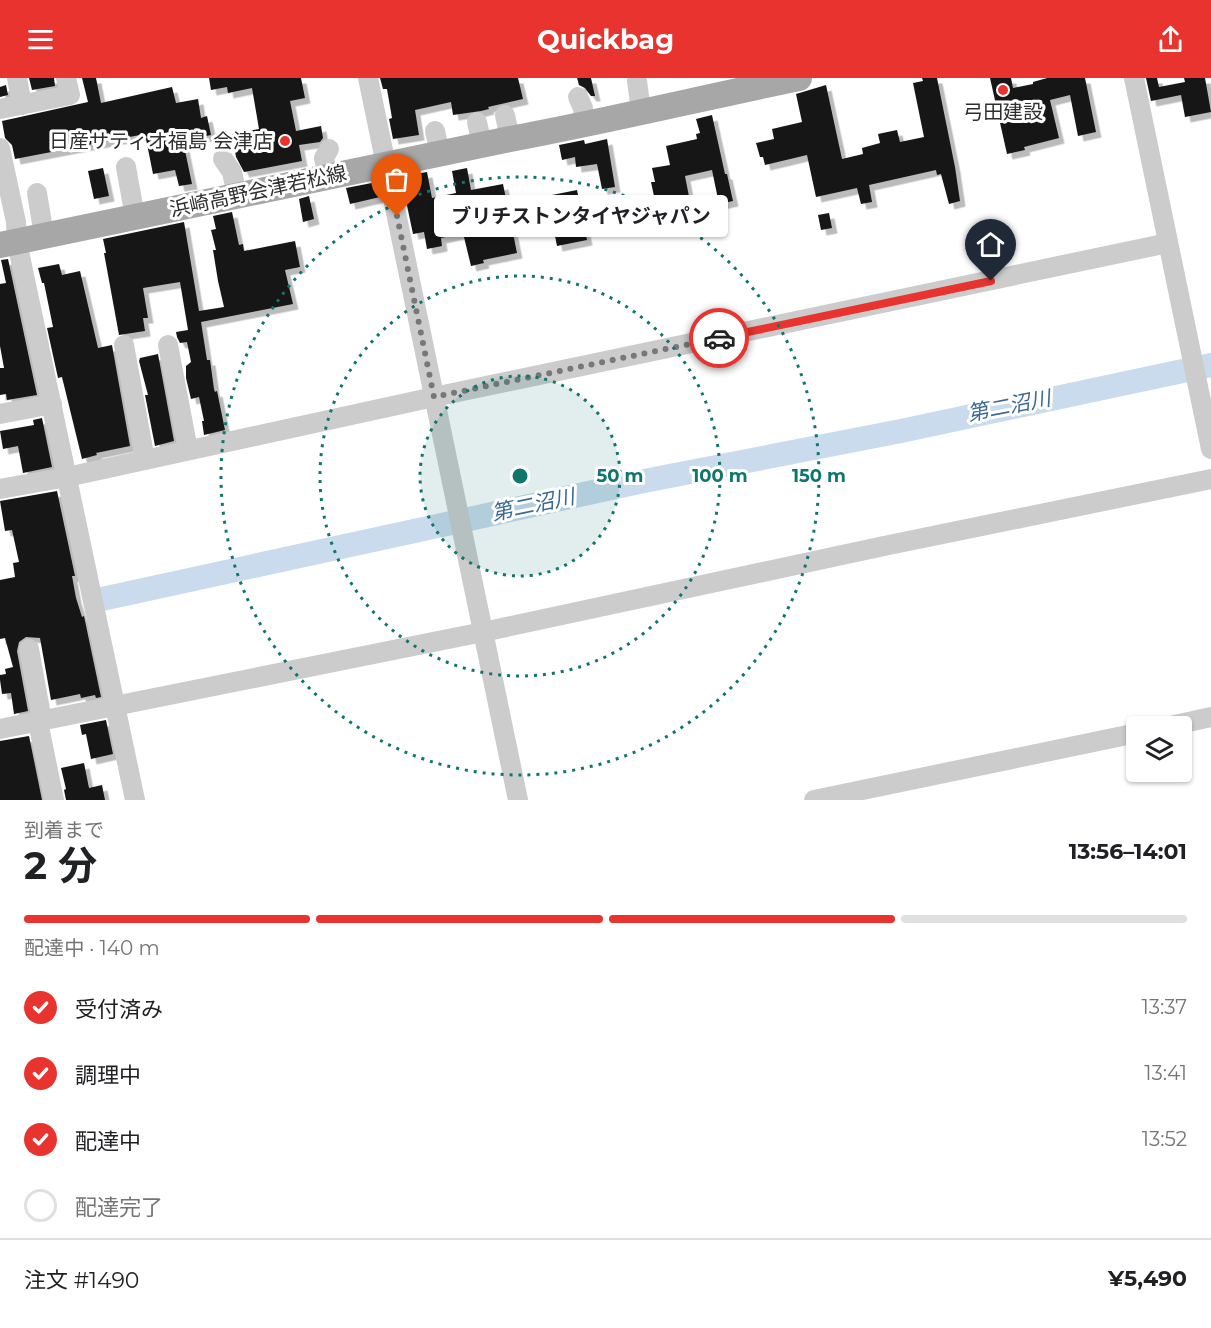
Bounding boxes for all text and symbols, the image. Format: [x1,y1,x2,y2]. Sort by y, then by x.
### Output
icon: menu [24,23,57,56]
text: Quickbag [537,23,674,56]
icon: share [1154,23,1187,56]
marker: 弓田建設 [996,83,1010,97]
place label: 弓田建設 [963,100,1043,124]
place label: 日産サティオ福島 会津店 [49,129,273,153]
marker: 日産サティオ福島 会津店 [278,134,292,148]
pin [371,154,422,216]
street label: 浜崎高野会津若松線 [167,161,349,221]
icon: bag [380,163,413,196]
callout: ブリチストンタイヤジャパン [433,195,727,237]
text: ブリチストンタイヤジャパン [451,204,711,228]
pin [965,219,1016,281]
icon: home [974,228,1007,261]
courier [689,308,749,368]
icon: car [703,322,736,355]
water label: 第二沼川 [965,385,1054,426]
text: 50 m [597,465,643,487]
text: 100 m [692,465,748,487]
text: 150 m [792,465,846,487]
centre of rings [510,466,530,486]
water label: 第二沼川 [489,483,579,525]
map controls [1126,716,1192,782]
button: layers [1126,716,1192,782]
text: 到着まで [24,818,104,842]
text: 13:56–14:01 [1069,838,1187,865]
text: 2 分 [24,841,97,889]
text: 配達中 · 140 m [24,936,160,960]
icon: check [24,991,57,1024]
text: 13:37 [1141,995,1187,1019]
text: 受付済み [75,996,163,1023]
icon: check [24,1057,57,1090]
text: 13:41 [1144,1061,1187,1085]
text: 調理中 [75,1062,141,1089]
icon: check [24,1123,57,1156]
text: 13:52 [1142,1127,1187,1151]
text: 配達中 [75,1128,141,1155]
text: 配達完了 [75,1194,163,1221]
text: ¥5,490 [1108,1265,1187,1292]
text: 注文 #1490 [24,1267,139,1294]

